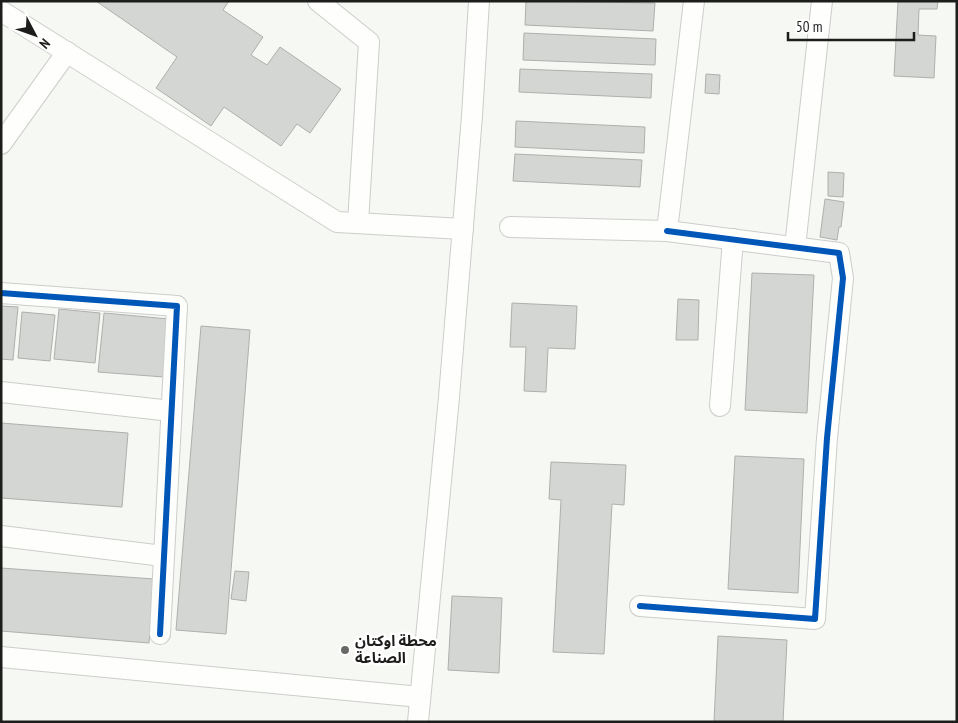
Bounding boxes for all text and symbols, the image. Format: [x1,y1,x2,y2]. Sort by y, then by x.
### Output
north arrow [10,10,60,60]
scale bar [788,10,914,42]
text: 50 m [796,17,822,36]
text: N [36,35,54,52]
place label: محطة اوكتان الصناعة [355,631,437,667]
marker: محطة اوكتان الصناعة [339,644,351,656]

